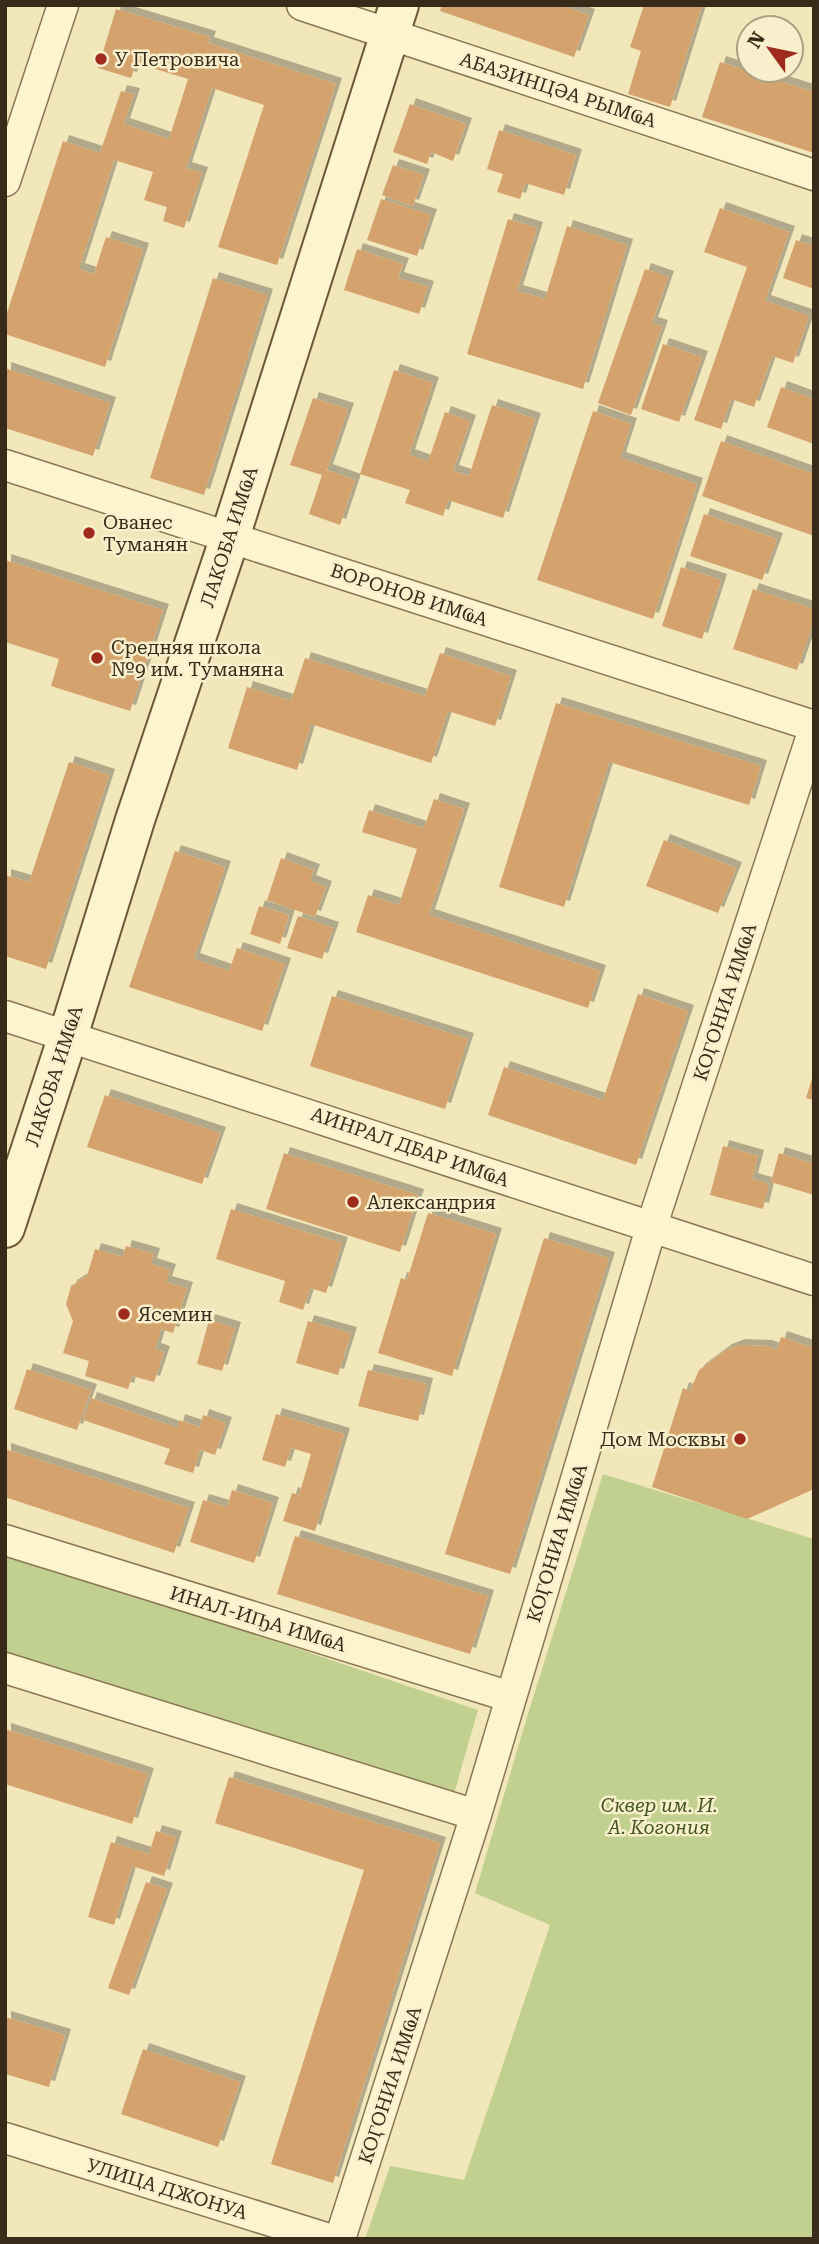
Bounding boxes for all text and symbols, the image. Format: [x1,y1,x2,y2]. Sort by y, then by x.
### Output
north arrow [735,14,805,84]
text: N [743,27,770,52]
street label: АБАЗИНЦӘА РЫМҨА [457,47,660,133]
place label: У Петровича [115,48,240,71]
marker: У Петровича [93,51,109,67]
street label: ЛАКОБА ИМҨА [195,463,263,610]
place label: Ованес Туманян [103,511,188,556]
marker: Ованес Туманян [81,525,97,541]
street label: ВОРОНОВ ИМҨА [327,559,491,632]
place label: Средняя школа №9 им. Туманяна [111,636,284,681]
marker: Средняя школа №9 им. Туманяна [89,650,105,666]
street label: КОӶОНИА ИМҨА [689,920,762,1084]
street label: ЛАКОБА ИМҨА [20,1002,88,1149]
street label: АИНРАЛ ДБАР ИМҨА [308,1102,513,1192]
place label: Александрия [367,1191,496,1214]
marker: Александрия [345,1194,361,1210]
place label: Ясемин [138,1303,213,1326]
marker: Ясемин [116,1306,132,1322]
place label: Дом Москвы [600,1428,726,1451]
marker: Дом Москвы [732,1431,748,1447]
street label: КОӶОНИА ИМҨА [522,1460,592,1625]
street label: ИНАЛ-ИҦА ИМҨА [167,1581,350,1657]
park label: Сквер им. И. А. Когония [601,1794,717,1839]
street label: КОӶОНИА ИМҨА [354,2003,427,2167]
street label: УЛИЦА ДЖОНУА [84,2154,251,2225]

